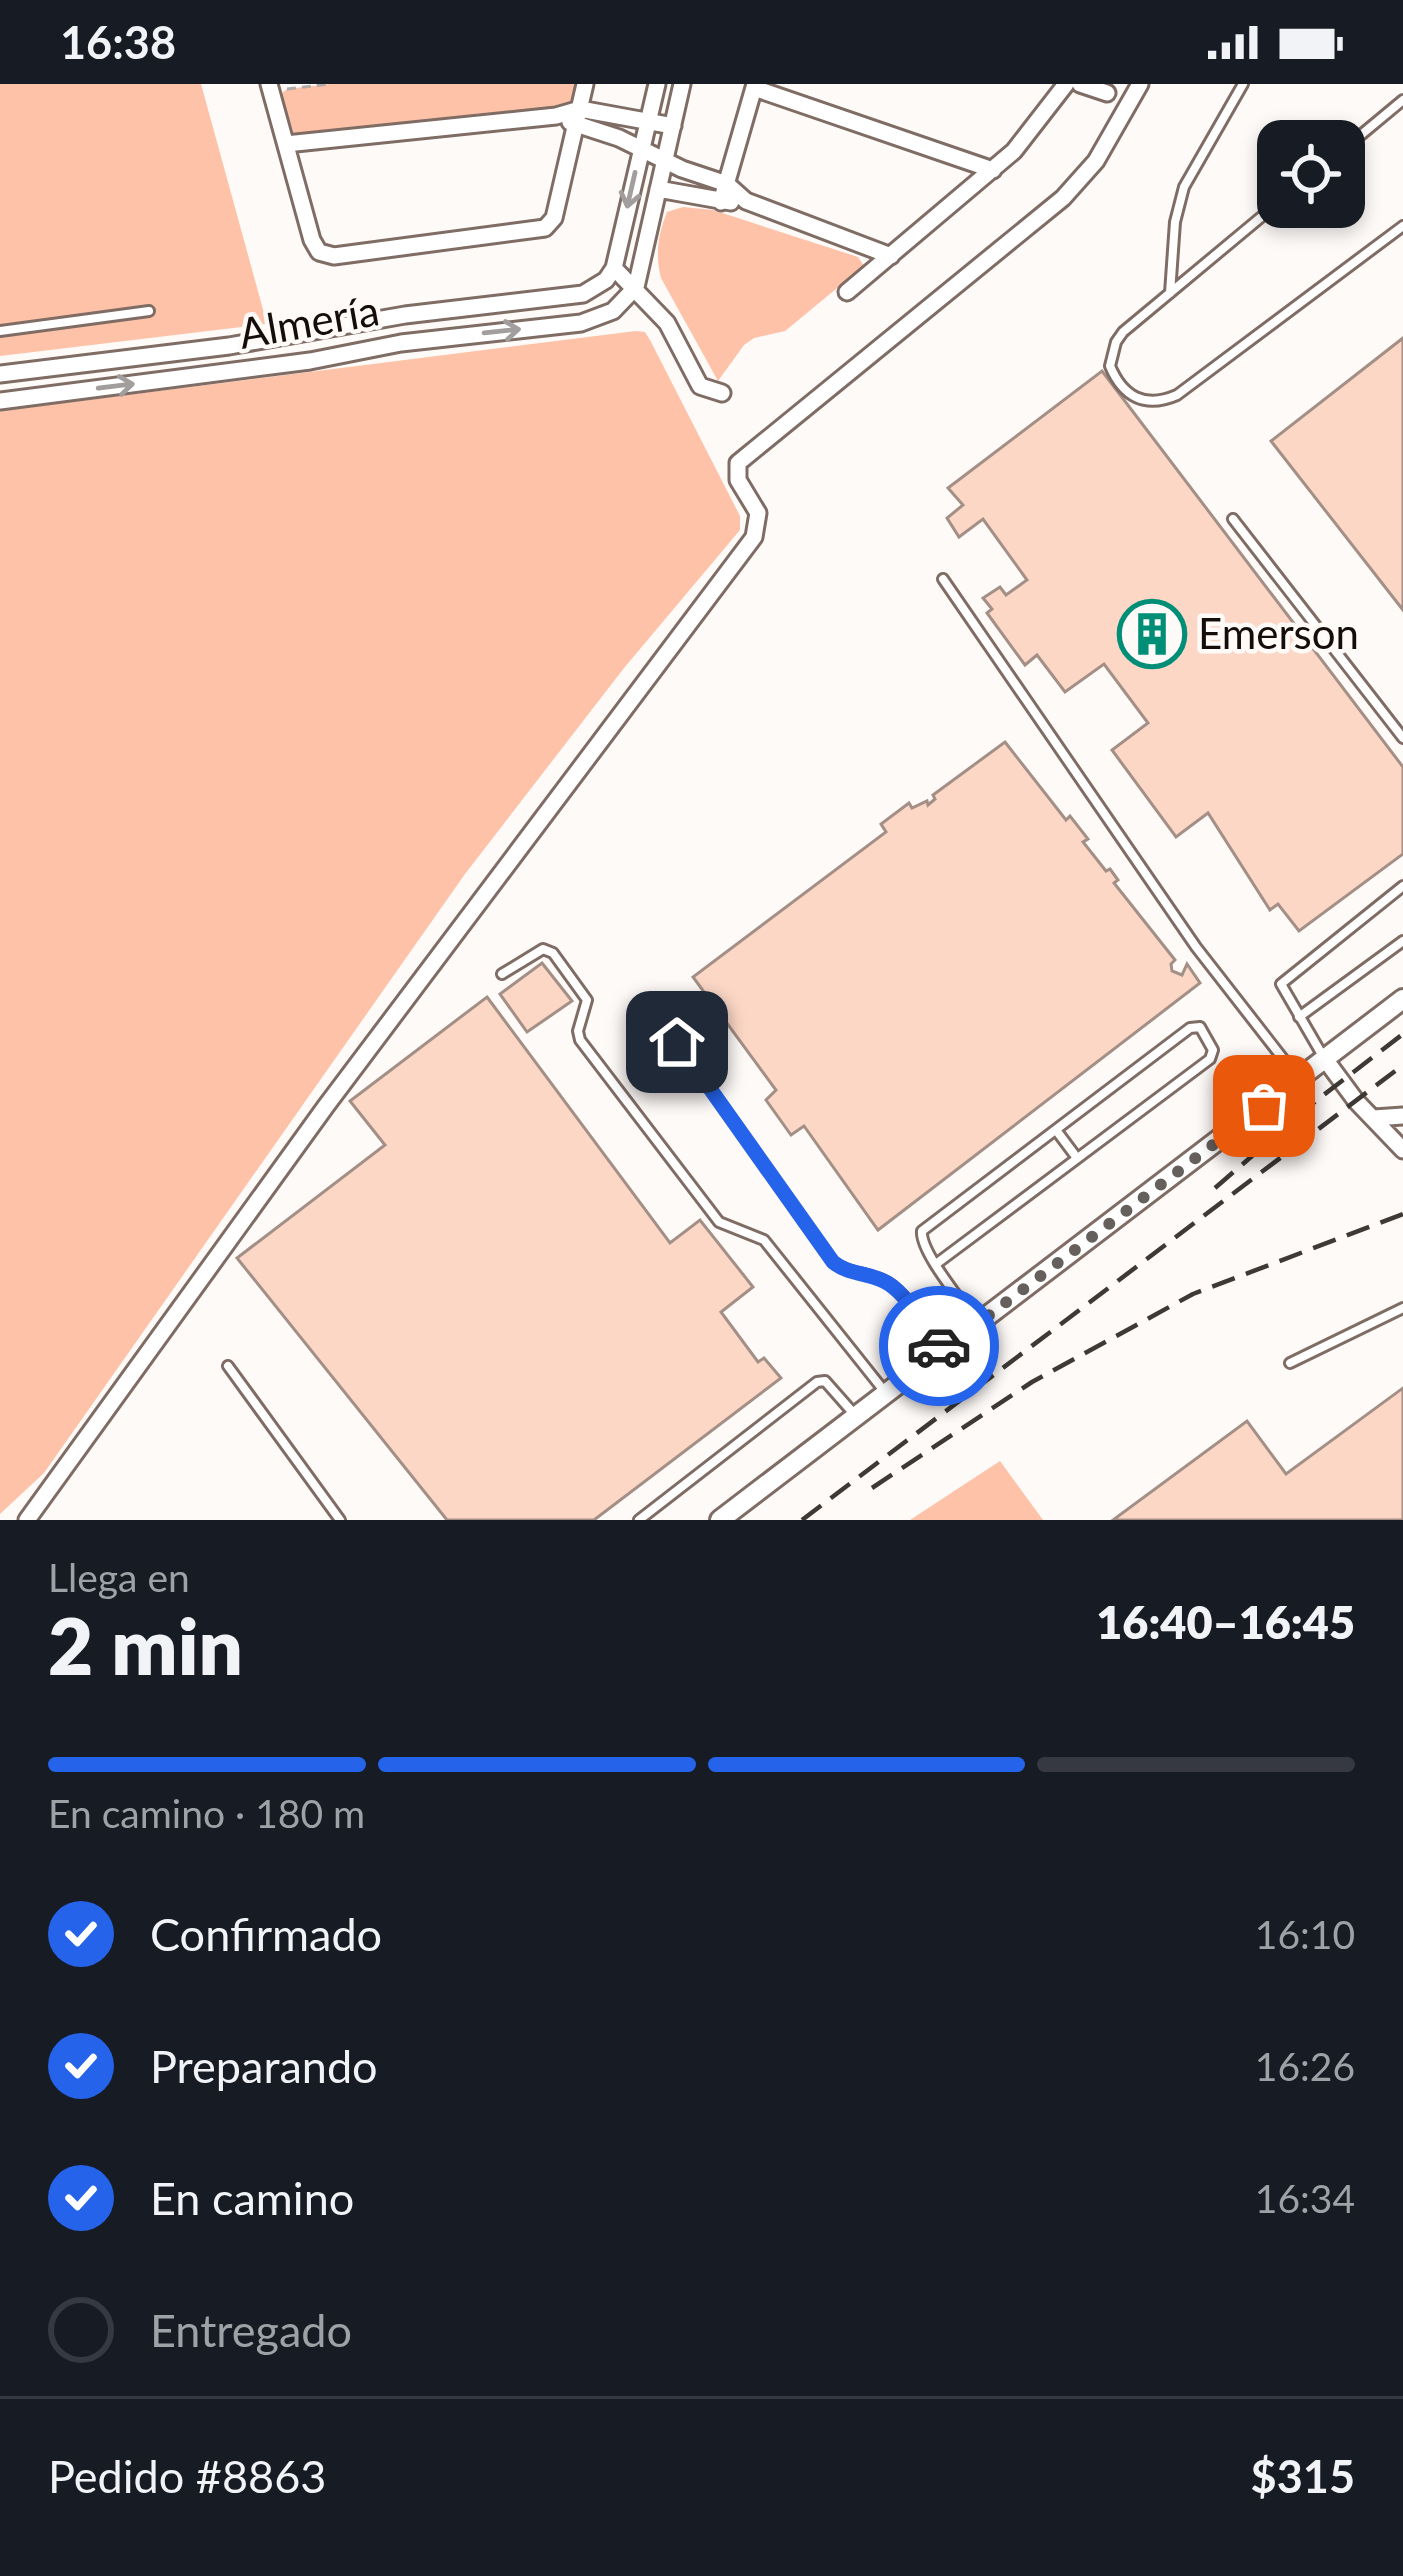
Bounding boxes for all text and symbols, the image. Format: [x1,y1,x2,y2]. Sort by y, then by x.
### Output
text: 16:38 [60,15,176,69]
map controls [1257,120,1365,228]
button: locate [1257,120,1365,228]
one-way arrow [619,170,642,208]
street label: Almería [235,284,383,358]
one-way arrow [482,319,521,342]
one-way arrow [96,375,135,397]
building icon: Emerson [1117,599,1187,669]
place label: Emerson [1198,608,1359,658]
pin [626,991,728,1093]
icon: home [644,1009,710,1075]
pin [1213,1055,1315,1157]
icon: bag [1231,1073,1297,1139]
courier [879,1286,999,1406]
icon: car [906,1313,972,1379]
text: Llega en [48,1554,190,1600]
text: 16:40–16:45 [1096,1595,1355,1649]
text: 2 min [48,1598,243,1692]
text: En camino · 180 m [48,1790,365,1836]
icon: check [48,1901,114,1967]
text: Confirmado [150,1907,382,1961]
text: 16:10 [1255,1911,1355,1957]
icon: check [48,2033,114,2099]
text: Preparando [150,2039,378,2093]
text: 16:26 [1255,2043,1355,2089]
icon: check [48,2165,114,2231]
text: En camino [150,2171,354,2225]
text: 16:34 [1255,2175,1355,2221]
text: Entregado [150,2303,352,2357]
text: Pedido #8863 [48,2449,326,2503]
text: $315 [1251,2449,1355,2503]

